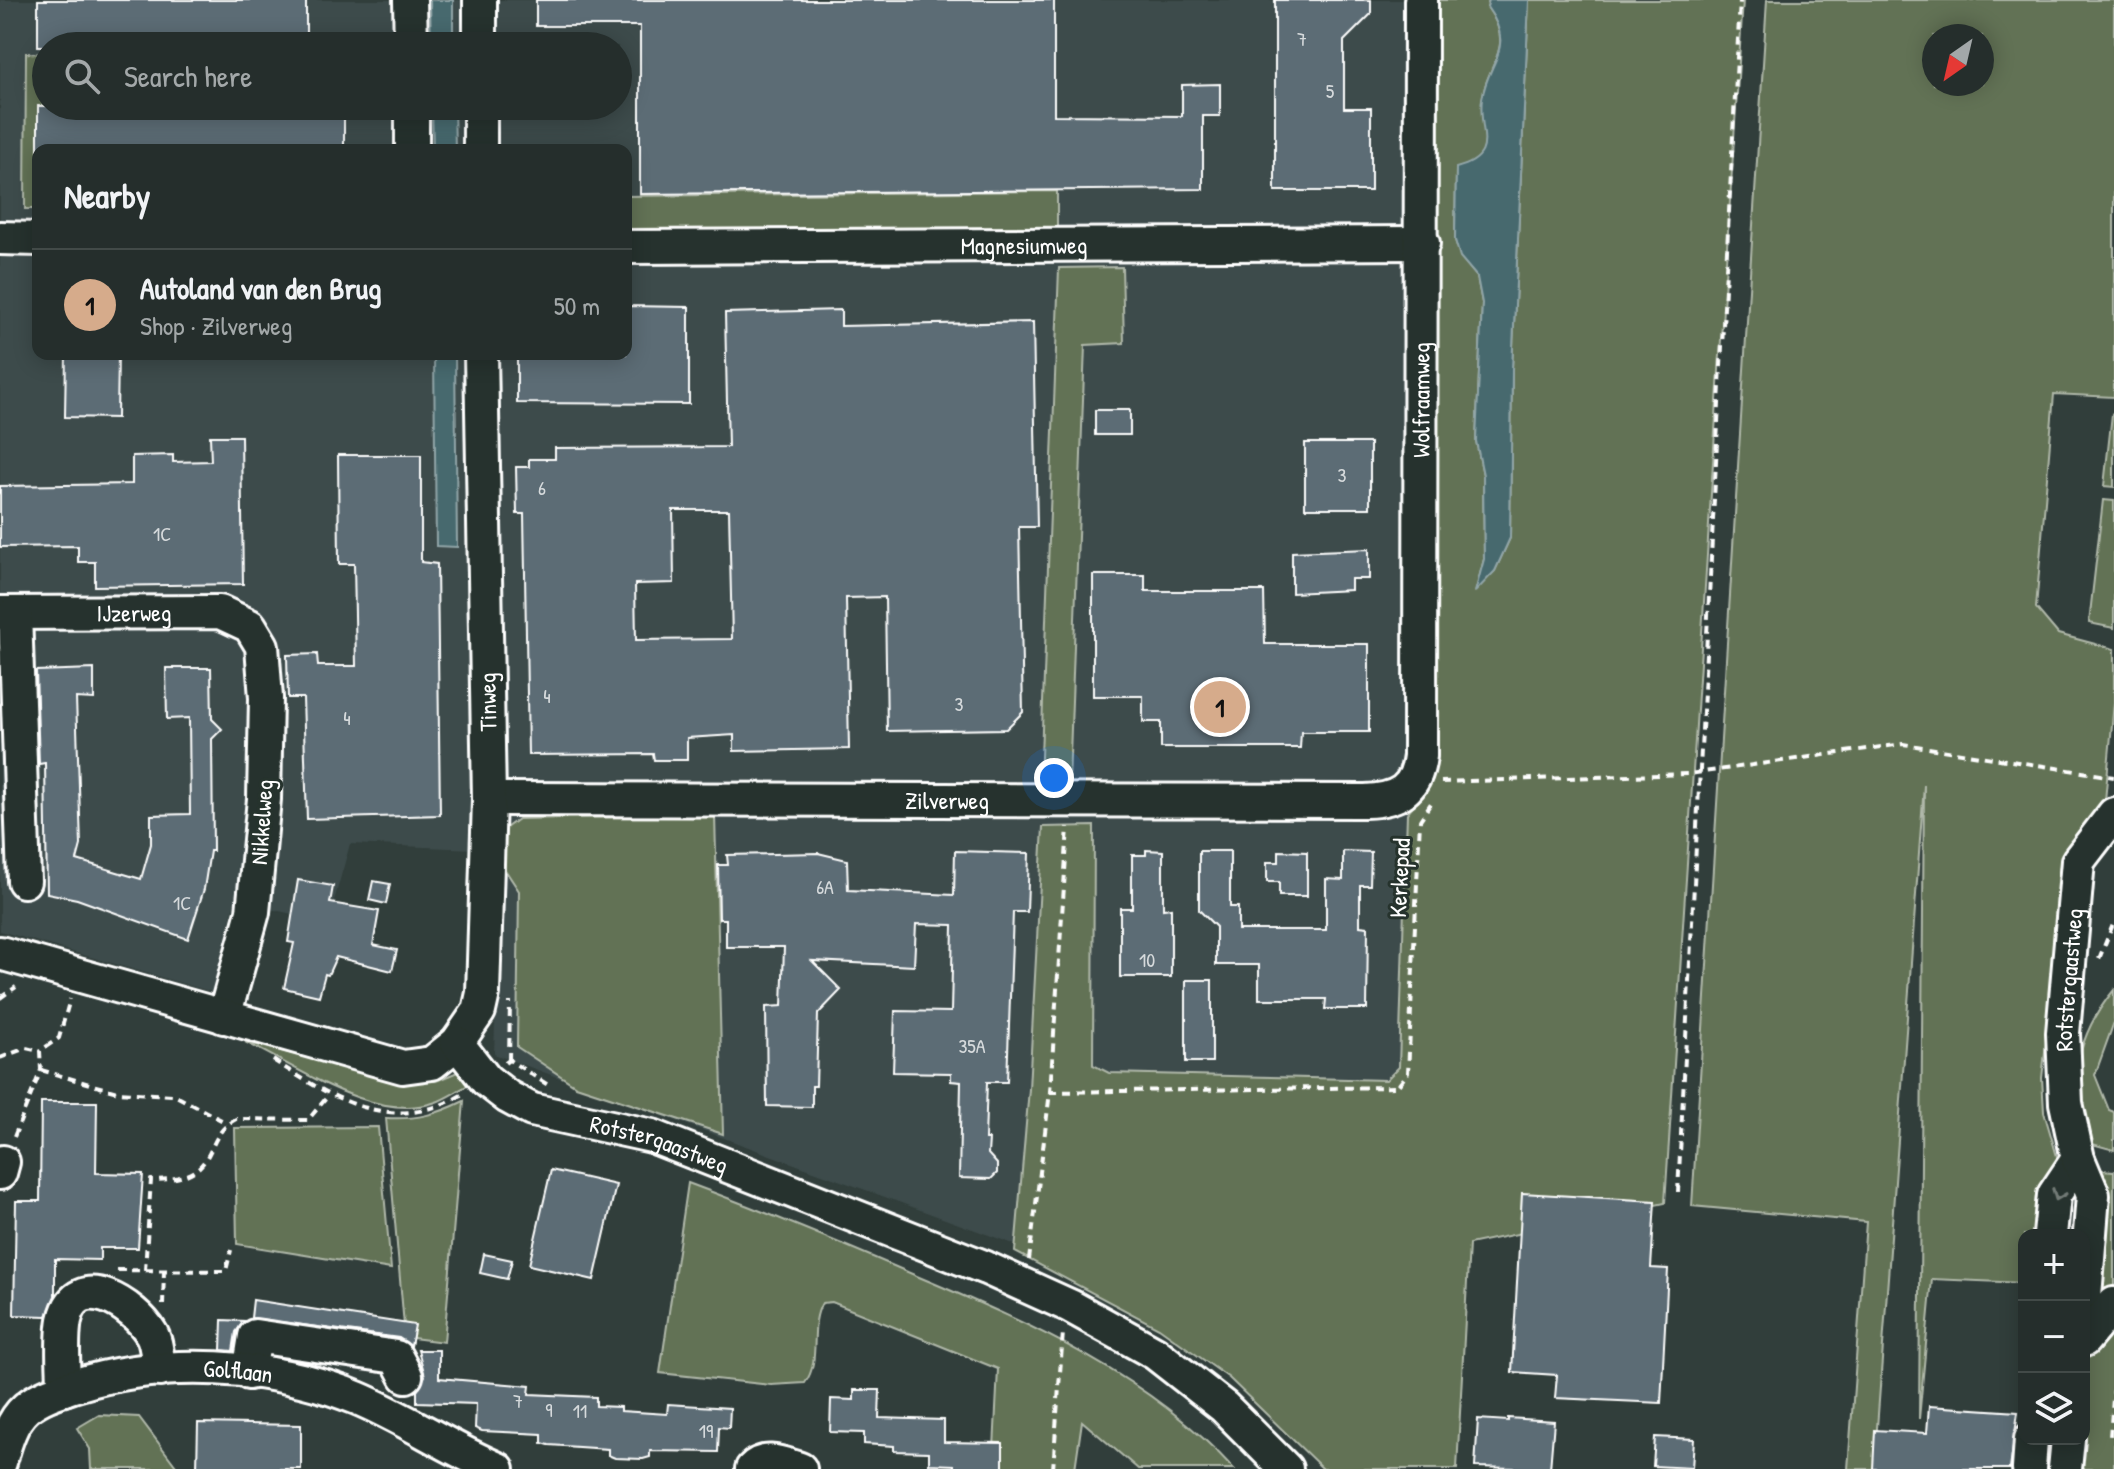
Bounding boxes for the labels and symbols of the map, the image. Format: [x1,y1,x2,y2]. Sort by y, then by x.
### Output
north arrow [1922,24,1994,96]
house number: 7 [1297,25,1307,52]
house number: 5 [1326,77,1335,104]
street label: Magnesiumweg [961,229,1087,261]
street label: Wolfraamweg [1404,342,1437,458]
house number: 3 [1338,461,1347,488]
house number: 6 [538,474,546,501]
house number: 1C [153,520,171,547]
street label: IJzerweg [96,596,172,629]
street label: Tinweg [470,672,504,732]
pin: 1 [1194,677,1246,737]
house number: 4 [543,682,551,709]
house number: 3 [955,690,964,717]
house number: 4 [343,704,351,731]
your location [1034,758,1074,798]
street label: Nikkelweg [242,778,280,866]
street label: Zilverweg [905,784,989,816]
street label: Kerkepad [1381,837,1417,919]
house number: 6A [816,873,834,900]
house number: 1C [173,889,191,916]
street label: Rotstergaastweg [2047,907,2090,1052]
house number: 10 [1139,946,1155,973]
house number: 35A [958,1032,986,1059]
street label: Rotstergaastweg [587,1107,733,1181]
one-way arrow [2051,1187,2068,1201]
street label: Golflaan [203,1352,275,1390]
house number: 7 [513,1387,523,1414]
house number: 9 [545,1396,553,1423]
house number: 11 [573,1397,587,1424]
house number: 19 [699,1417,713,1444]

